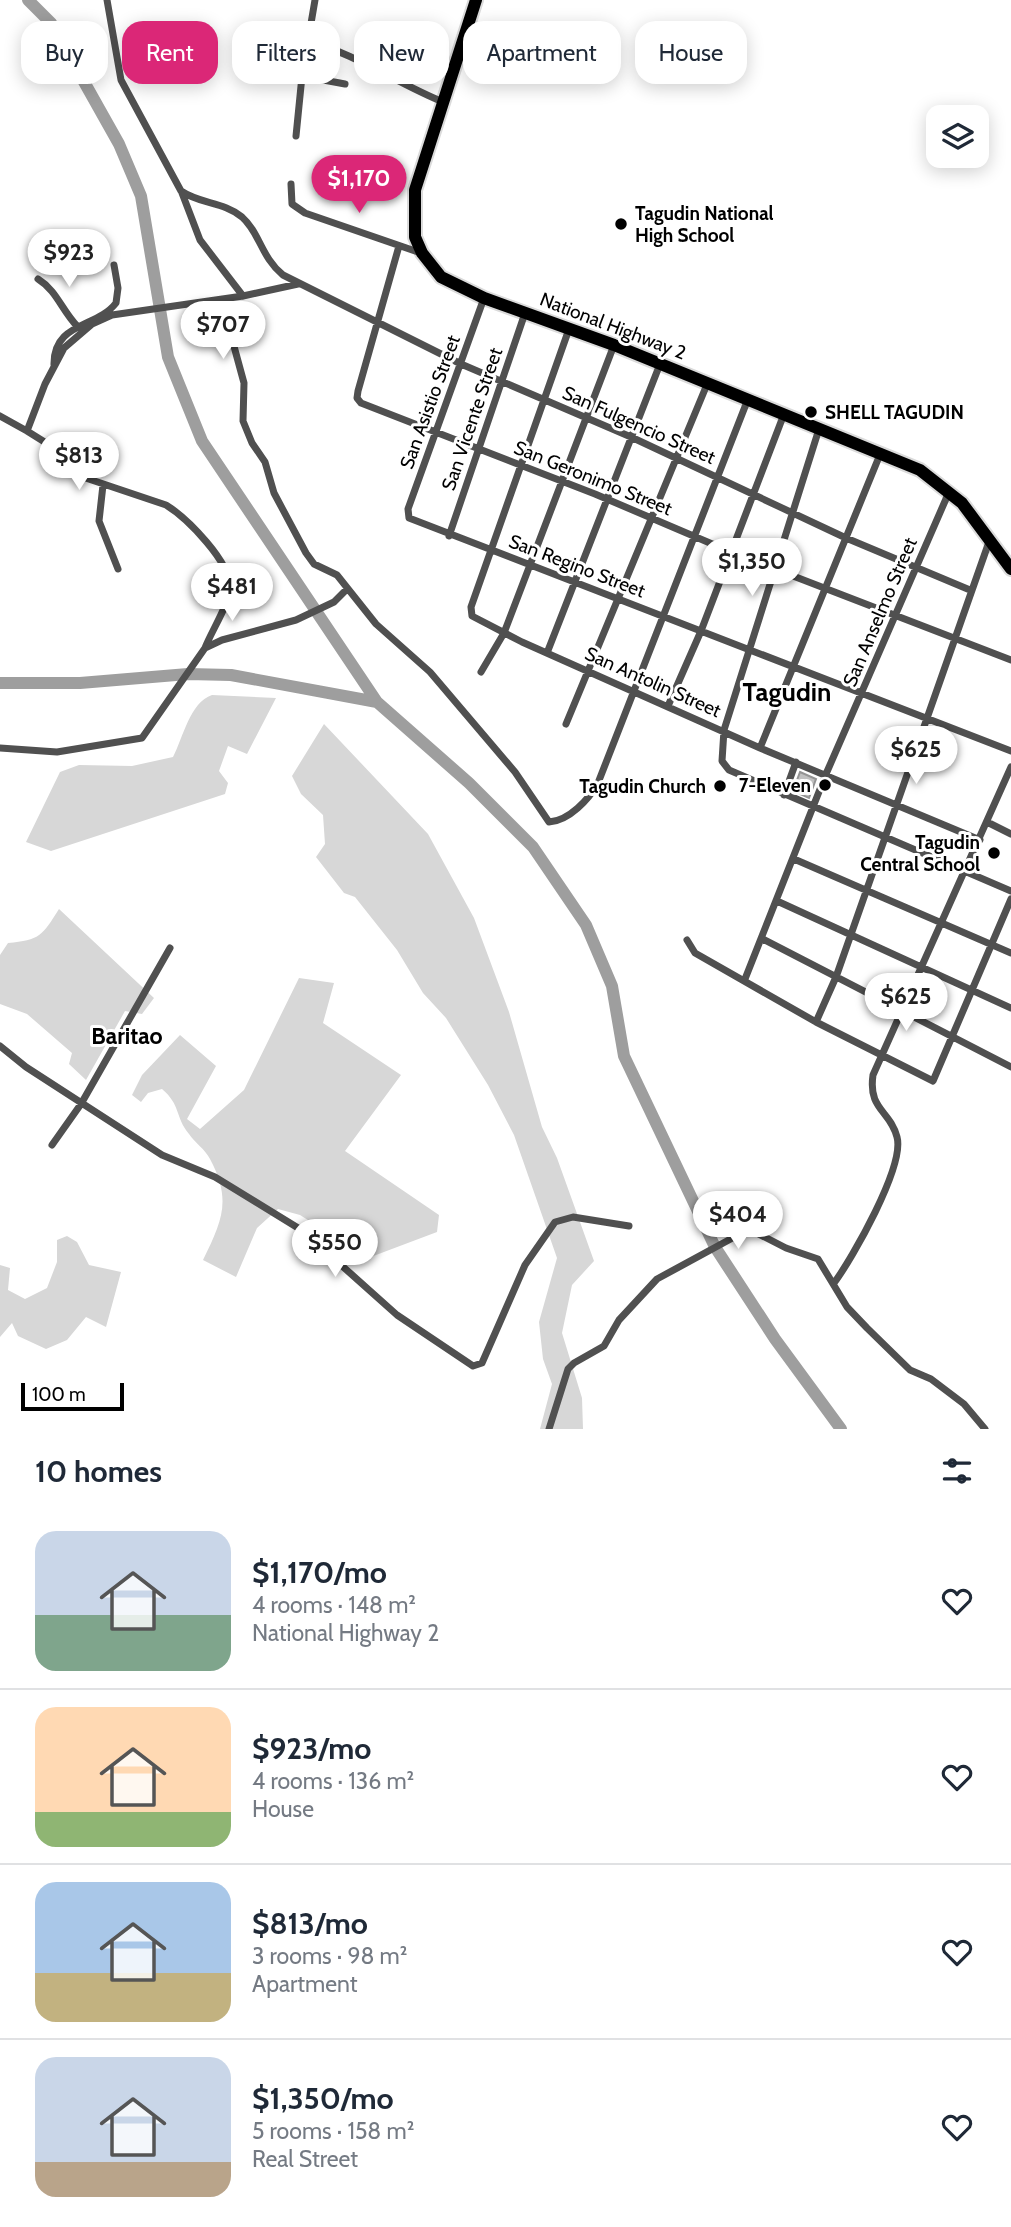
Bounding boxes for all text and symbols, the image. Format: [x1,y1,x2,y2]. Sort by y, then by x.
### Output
chip: Buy [21,21,108,84]
chip: Rent [122,21,218,84]
chip: Filters [232,21,340,84]
chip: New [354,21,449,84]
chip: Apartment [463,21,621,84]
chip: House [635,21,747,84]
map controls [926,105,989,168]
button: layers [926,105,989,168]
pin: $1,170 [302,156,416,215]
text: $1,170 [328,164,391,192]
place label: Tagudin National High School [635,202,774,247]
marker: Tagudin National High School [613,216,629,232]
pin: $923 [28,230,110,289]
text: $923 [44,238,94,266]
street label: National Highway 2 [537,288,689,364]
pin: $707 [182,302,264,361]
text: $707 [197,310,249,338]
street label: San Asistio Street [395,331,465,472]
street label: San Vicente Street [437,344,507,493]
street label: San Fulgencio Street [559,381,719,469]
place label: SHELL TAGUDIN [825,401,964,424]
marker: SHELL TAGUDIN [803,404,819,420]
pin: $813 [38,433,120,492]
street label: San Geronimo Street [511,436,676,520]
text: $813 [55,441,103,469]
street label: San Regino Street [506,529,649,603]
street label: San Anselmo Street [838,533,922,690]
pin: $1,350 [695,538,809,598]
text: $1,350 [718,547,786,575]
pin: $481 [191,564,273,623]
text: $481 [207,572,257,600]
street label: San Antolin Street [581,642,725,722]
district label: Tagudin [743,676,831,708]
pin: $625 [875,726,957,786]
text: $625 [891,735,941,763]
place label: 7-Eleven [739,774,811,797]
place label: Tagudin Church [579,775,706,798]
marker: 7-Eleven [817,777,833,793]
marker: Tagudin Church [712,778,728,794]
place label: Tagudin Central School [860,831,980,876]
marker: Tagudin Central School [986,845,1002,861]
pin: $625 [865,974,947,1033]
text: $625 [881,982,931,1010]
district label: Baritao [91,1022,163,1050]
pin: $404 [697,1192,779,1251]
text: $404 [709,1200,767,1228]
pin: $550 [294,1220,376,1279]
text: $550 [308,1228,362,1256]
scale bar [21,1380,124,1412]
text: 100 m [32,1383,86,1406]
icon: filters [938,1452,976,1490]
text: 10 homes [35,1453,162,1490]
text: $1,170/mo [252,1554,387,1591]
icon: home [91,1559,175,1643]
icon: heart [938,1582,976,1620]
text: 4 rooms · 148 m² [252,1591,416,1619]
text: National Highway 2 [252,1619,439,1647]
text: $923/mo [252,1730,371,1767]
icon: home [91,1735,175,1819]
icon: heart [938,1758,976,1796]
text: 4 rooms · 136 m² [252,1767,414,1795]
text: House [252,1795,314,1823]
text: $813/mo [252,1905,368,1942]
icon: home [91,1910,175,1994]
icon: heart [938,1933,976,1971]
text: 3 rooms · 98 m² [252,1942,407,1970]
text: Apartment [252,1970,357,1998]
text: $1,350/mo [252,2080,394,2117]
icon: home [91,2085,175,2169]
icon: heart [938,2108,976,2146]
text: 5 rooms · 158 m² [252,2117,414,2145]
text: Real Street [252,2145,358,2173]

